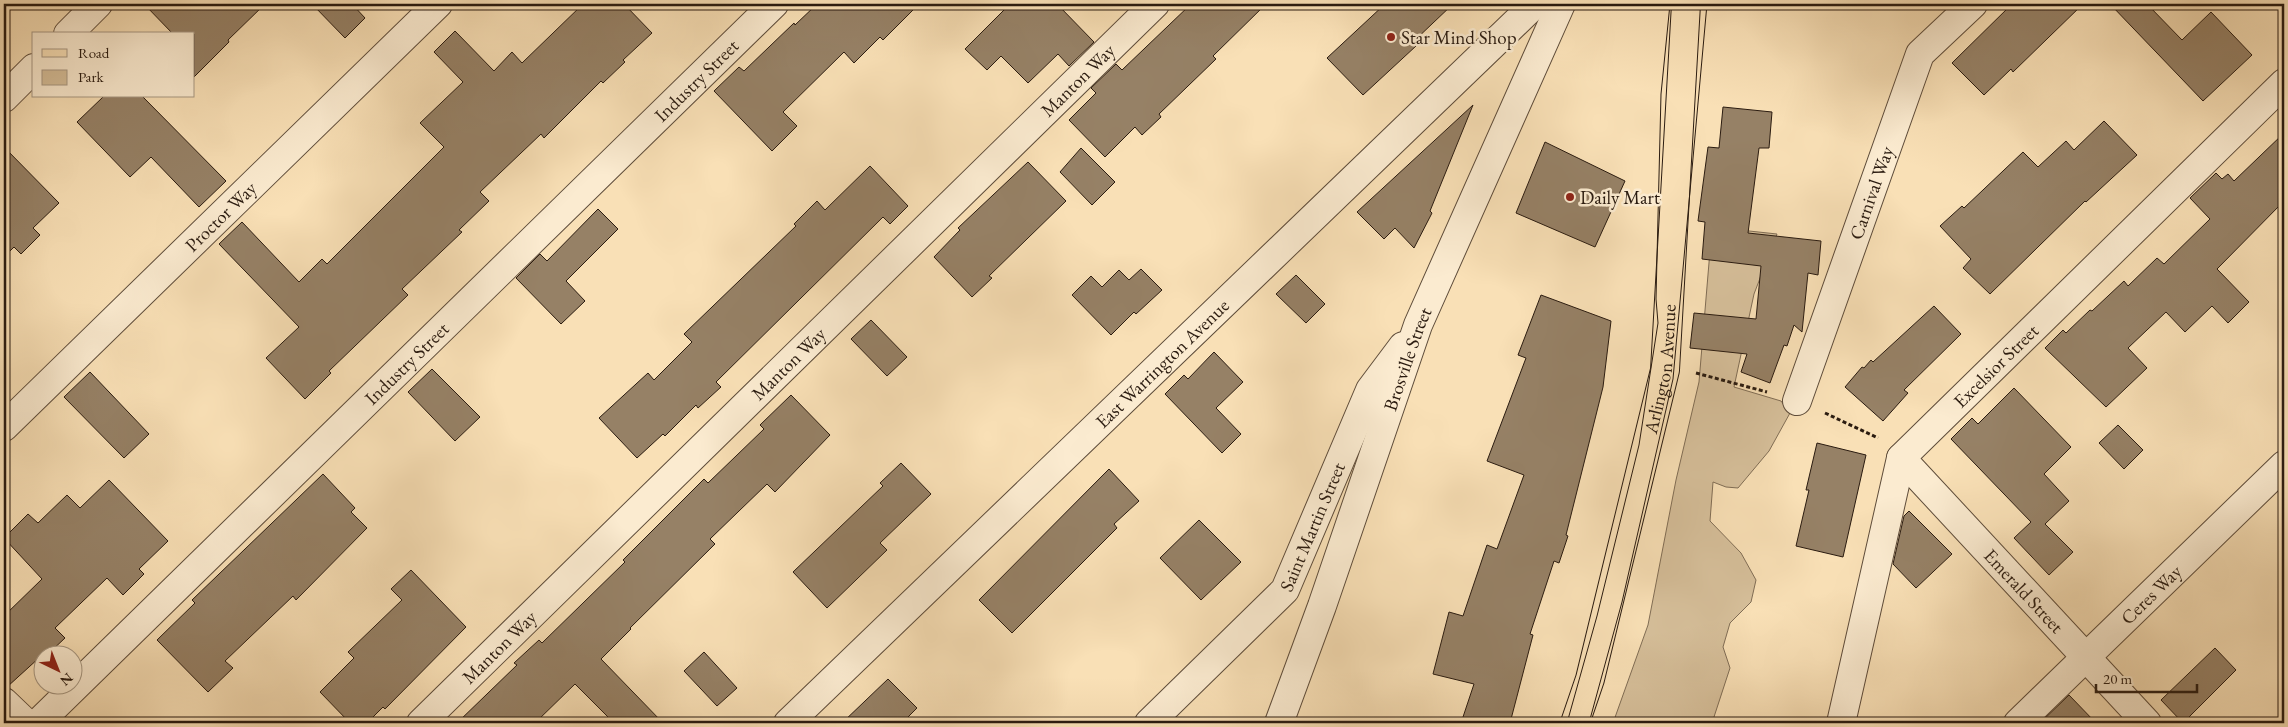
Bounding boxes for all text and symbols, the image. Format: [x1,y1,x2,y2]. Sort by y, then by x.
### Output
place label: Star Mind Shop [1401,25,1517,50]
marker: Star Mind Shop [1385,31,1397,43]
legend [32,32,195,98]
street label: Industry Street [649,33,744,127]
street label: Manton Way [1035,37,1121,122]
text: Road [78,43,110,62]
text: Park [78,67,105,86]
street label: Carnival Way [1843,142,1899,243]
street label: Proctor Way [179,175,262,257]
place label: Daily Mart [1580,185,1660,210]
marker: Daily Mart [1564,191,1576,203]
street label: East Warrington Avenue [1090,293,1234,433]
street label: Brosville Street [1377,303,1437,414]
street label: Arlington Avenue [1637,303,1681,437]
street label: Industry Street [359,316,454,410]
street label: Excelsior Street [1948,318,2044,413]
street label: Manton Way [746,321,831,405]
street label: Saint Martin Street [1273,458,1350,595]
street label: Emerald Street [1979,543,2070,638]
street label: Ceres Way [2115,558,2187,630]
street label: Manton Way [456,604,542,689]
north arrow [32,644,82,694]
scale bar [2096,662,2197,694]
text: N [56,669,77,690]
text: 20 m [2103,669,2132,688]

